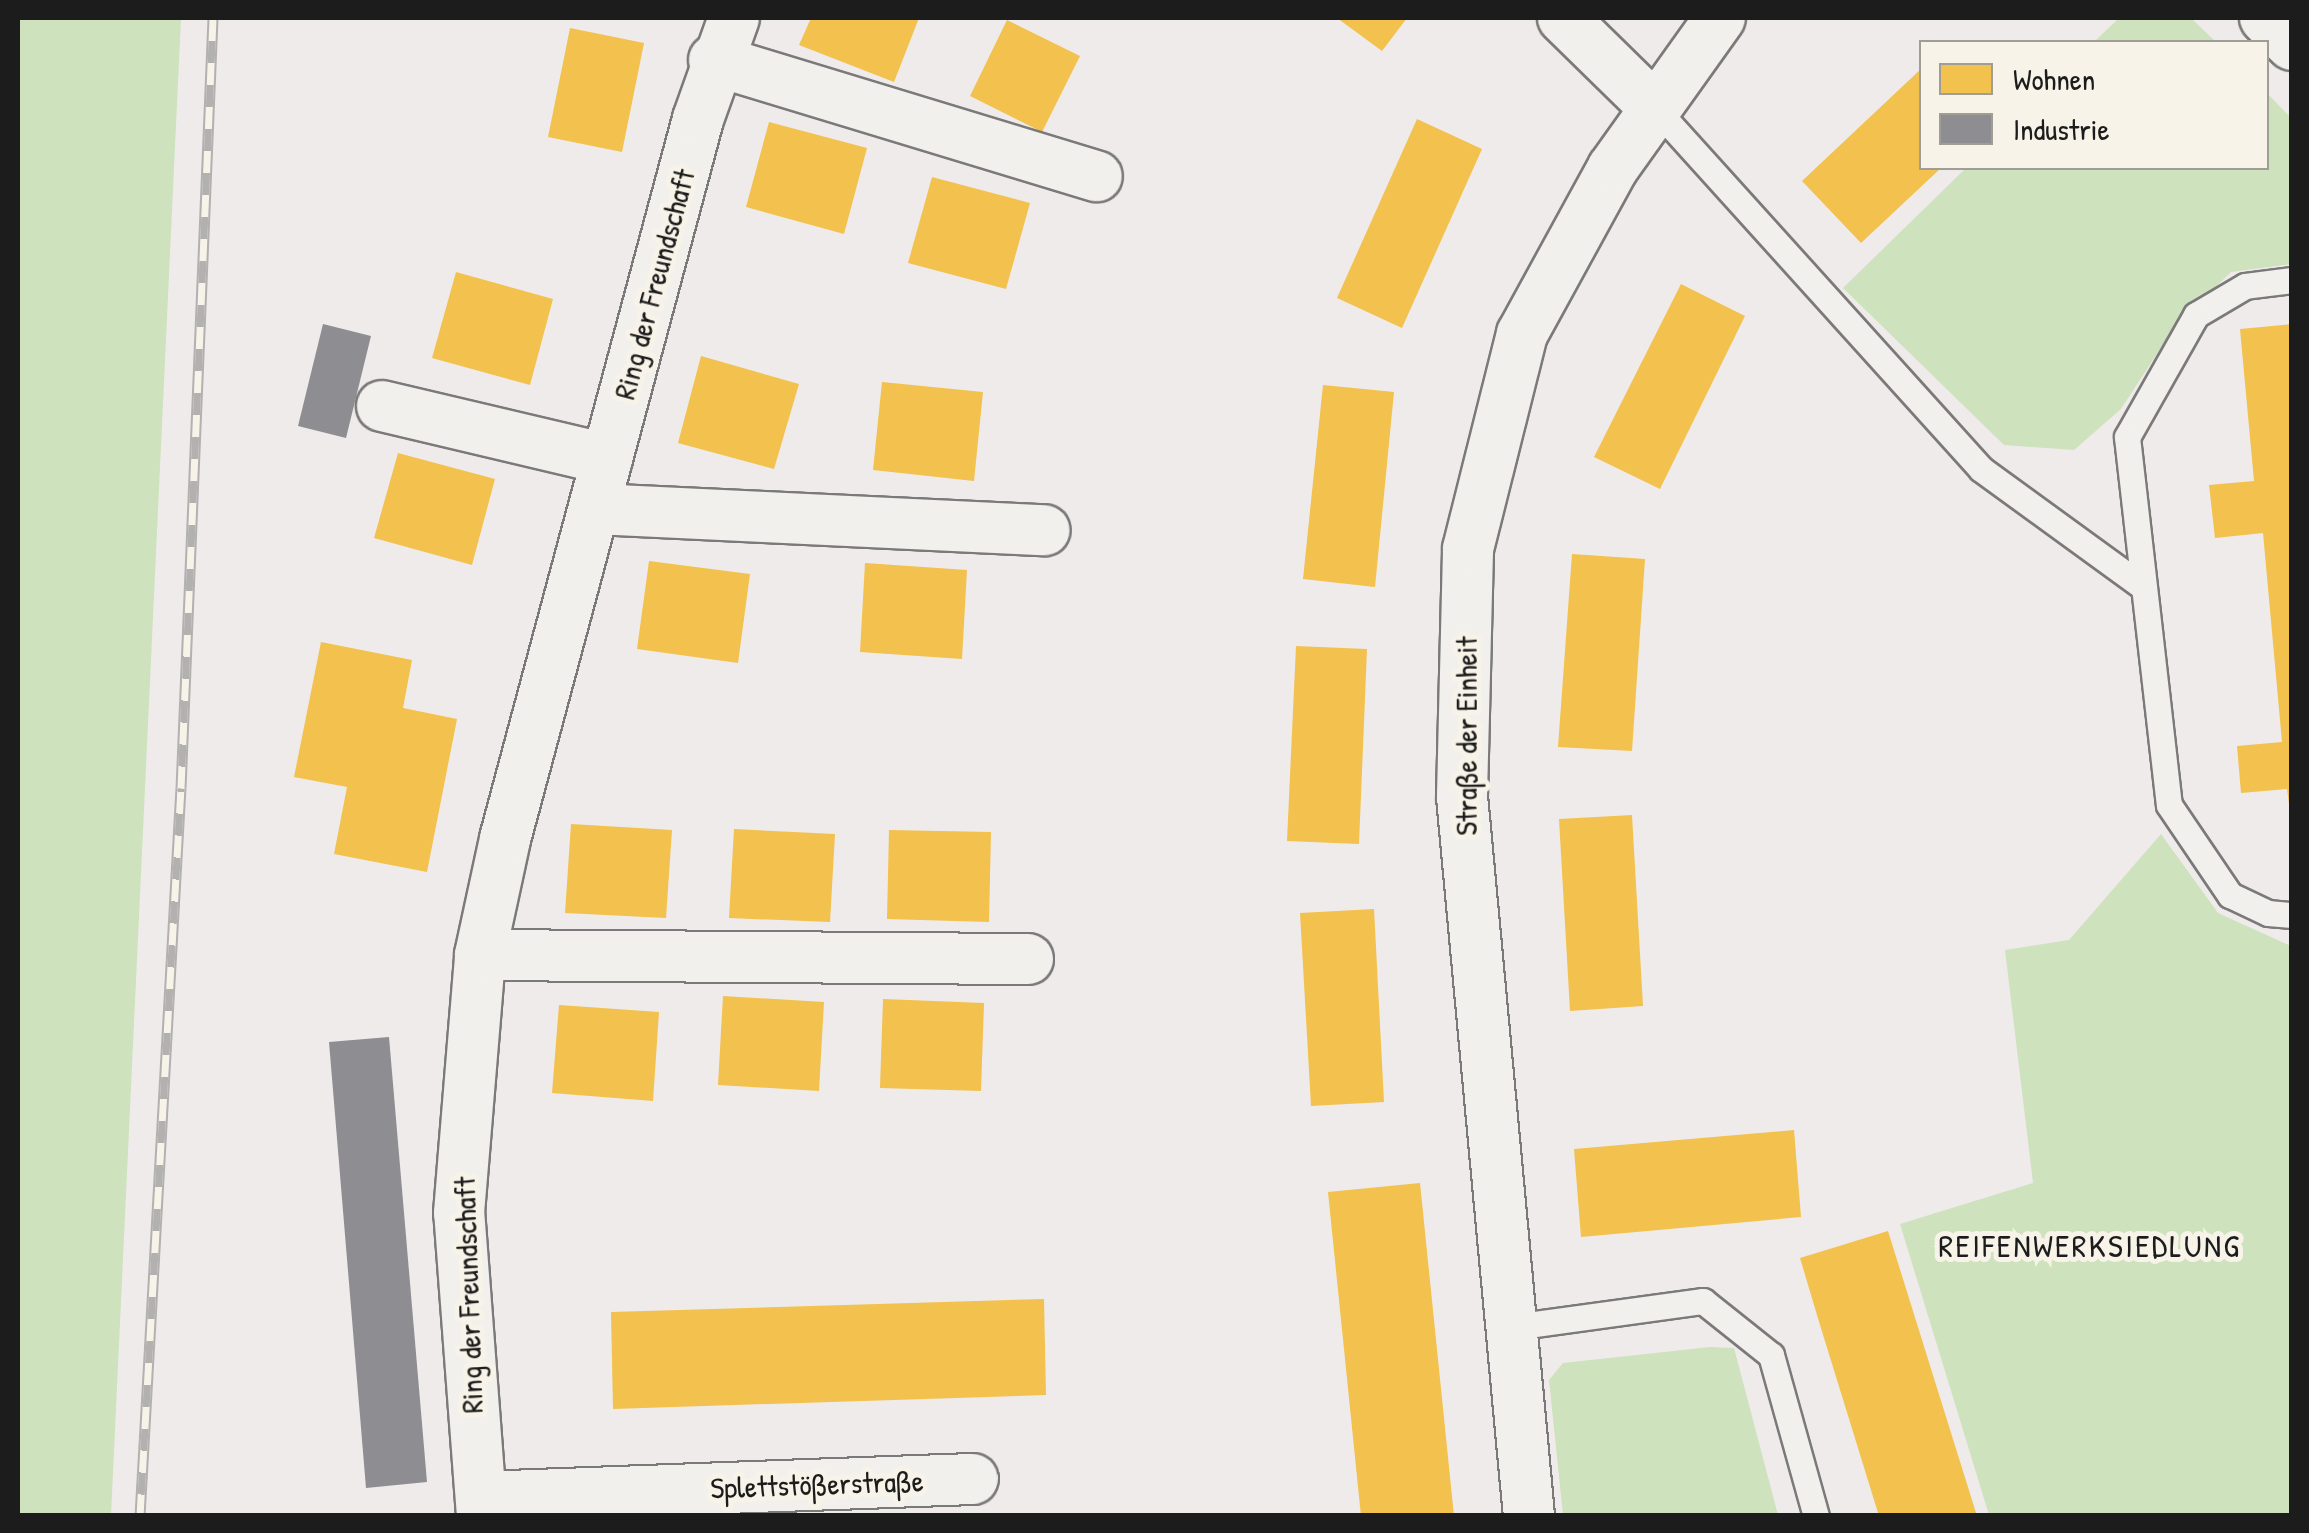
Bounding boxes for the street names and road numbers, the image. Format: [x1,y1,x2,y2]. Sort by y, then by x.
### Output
street label: Ring der Freundschaft [606,165,702,403]
street label: Straße der Einheit [1448,636,1484,836]
street label: Ring der Freundschaft [446,1176,490,1414]
street label: Splettstößerstraße [710,1462,924,1506]

